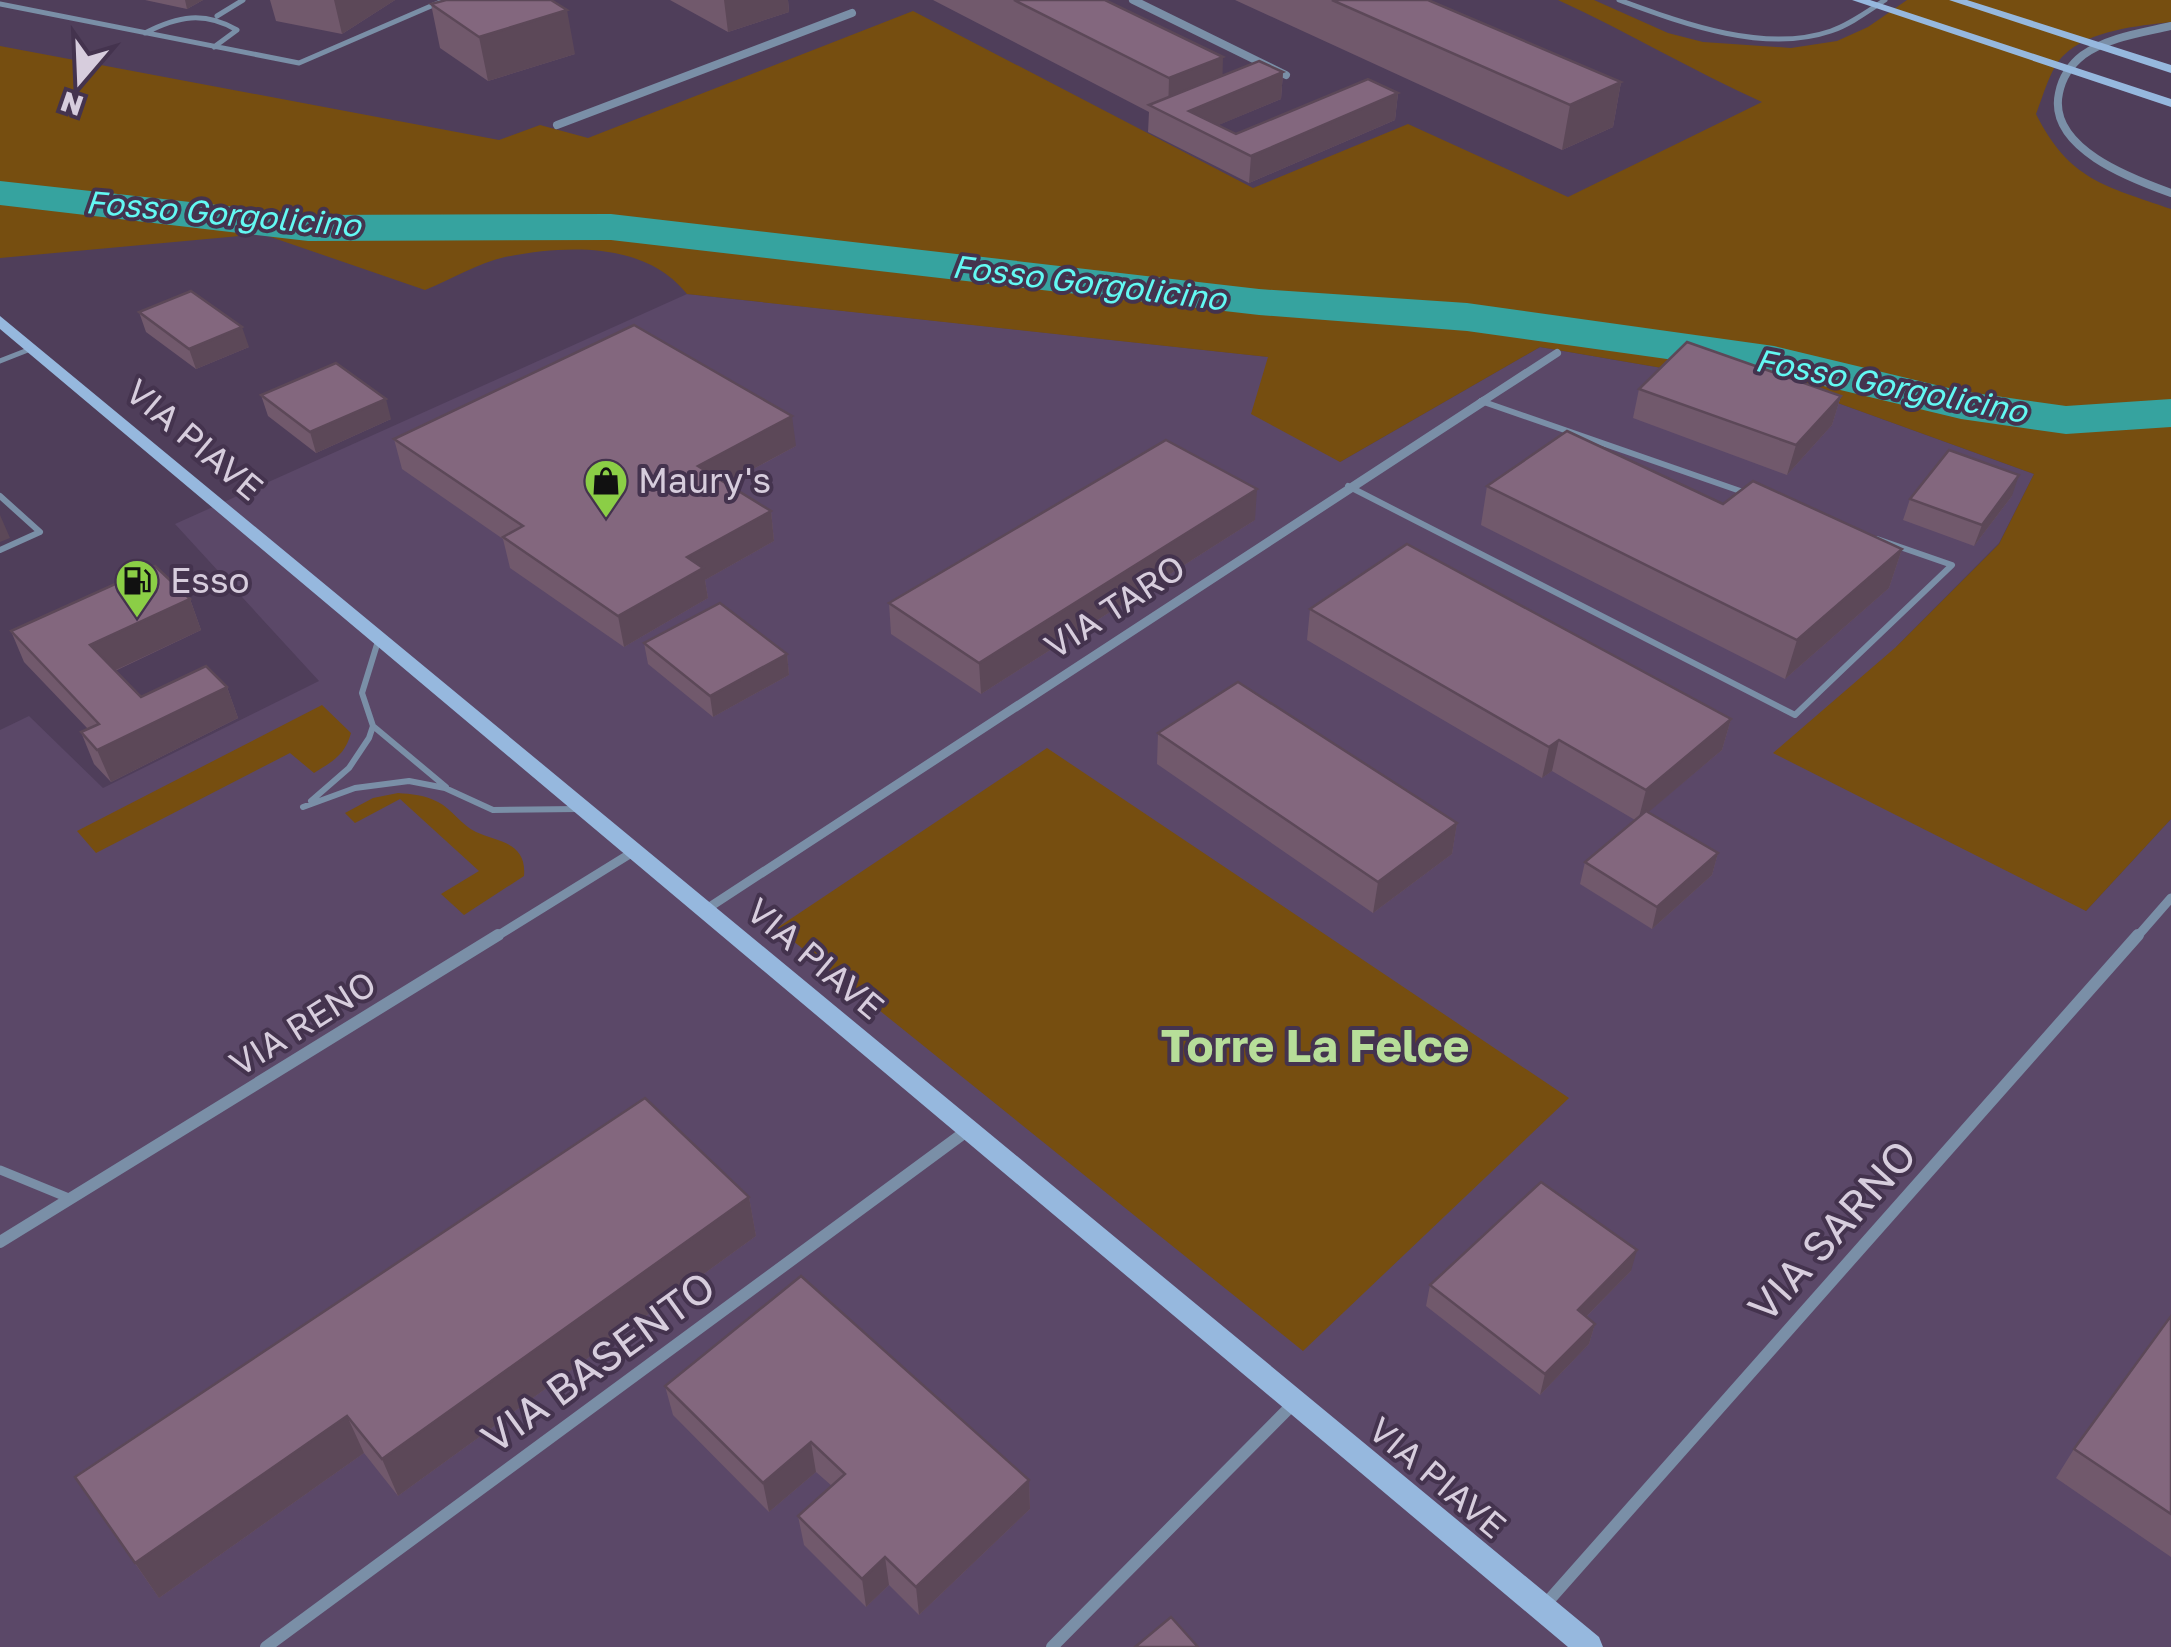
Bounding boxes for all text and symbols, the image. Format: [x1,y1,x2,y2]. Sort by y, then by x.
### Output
north arrow [30,30,130,130]
text: N [56,85,87,123]
water label: Fosso Gorgolicino [84,182,364,244]
water label: Fosso Gorgolicino [950,246,1230,318]
water label: Fosso Gorgolicino [1752,340,2032,430]
street label: VIA PIAVE [118,370,272,509]
shop icon: Maury's [583,458,629,519]
place label: Maury's [638,459,771,501]
street label: VIA TARO [1036,545,1192,667]
fuel station icon: Esso [114,558,160,619]
place label: Esso [170,559,249,601]
street label: VIA PIAVE [739,889,893,1028]
street label: VIA RENO [222,962,383,1084]
district label: Torre La Felce [1161,1018,1469,1072]
street label: VIA SARNO [1737,1130,1925,1331]
street label: VIA BASENTO [471,1260,724,1462]
street label: VIA PIAVE [1361,1408,1515,1547]

